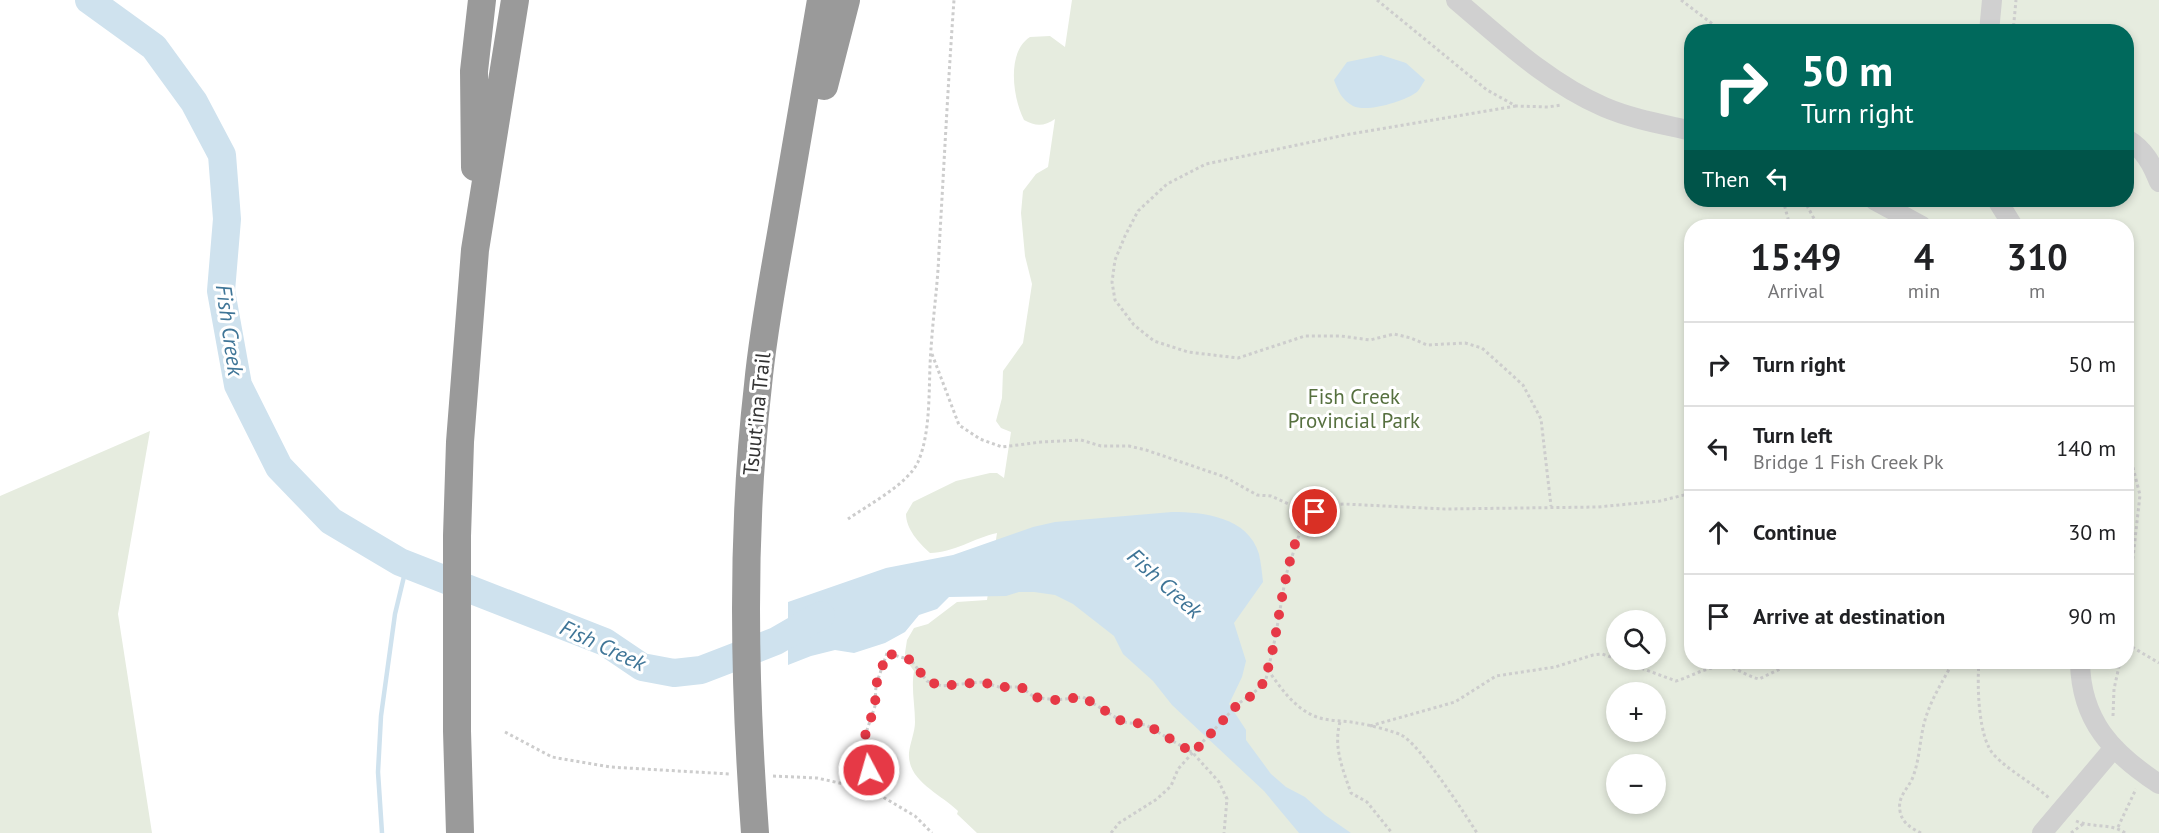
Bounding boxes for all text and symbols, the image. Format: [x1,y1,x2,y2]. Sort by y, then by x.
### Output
text: 50 m [1801,43,1893,98]
icon: right [1702,48,1780,126]
text: Turn right [1801,96,1914,130]
icon: left [1761,162,1794,195]
text: Then [1702,165,1749,193]
text: 15:49 [1750,233,1842,280]
text: 4 [1914,233,1934,280]
text: 310 [2007,233,2068,280]
text: Arrival [1768,278,1824,304]
text: min [1908,278,1940,304]
text: m [2029,278,2045,304]
water label: Fish Creek [210,283,250,378]
icon: right [1702,348,1735,381]
text: Turn right [1753,350,1845,378]
text: 50 m [2068,350,2116,378]
street label: Tsuut'ina Trail [737,351,776,477]
park label: Fish Creek Provincial Park [1288,383,1420,434]
text: Turn left [1753,421,1833,449]
icon: left [1702,432,1735,465]
text: 140 m [2056,434,2116,462]
text: Bridge 1 Fish Creek Pk [1753,449,1944,475]
pin [1289,486,1340,537]
icon: arrive [1298,495,1331,528]
icon: ahead [1702,516,1735,549]
text: Continue [1753,518,1837,546]
text: 30 m [2068,518,2116,546]
water label: Fish Creek [1122,542,1209,625]
icon: arrive [1702,600,1735,633]
text: Arrive at destination [1753,602,1945,630]
text: 90 m [2068,602,2116,630]
map controls [1606,610,1666,814]
button: search [1606,610,1666,670]
water label: Fish Creek [556,613,651,677]
button: + [1606,682,1666,742]
position arrow [837,738,901,802]
button: − [1606,754,1666,814]

